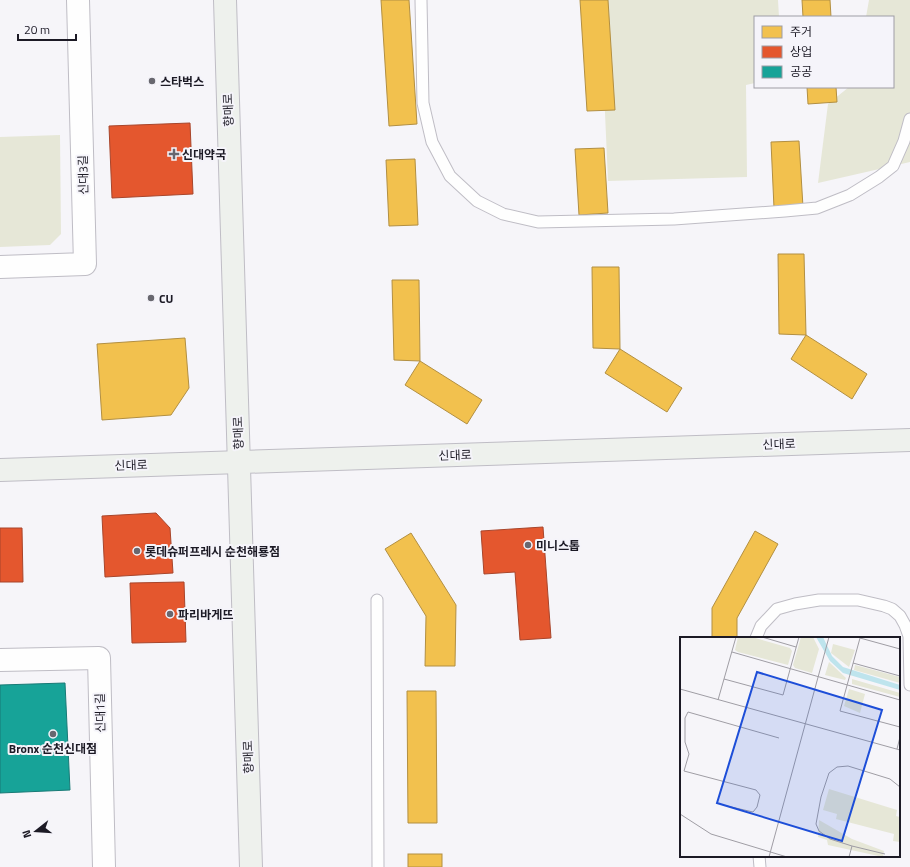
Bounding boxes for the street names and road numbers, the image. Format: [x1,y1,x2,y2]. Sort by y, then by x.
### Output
street label: 향매로 [218,93,238,127]
street label: 신대3길 [73,155,93,195]
street label: 향매로 [228,416,248,450]
street label: 신대로 [762,434,796,454]
street label: 신대로 [438,445,472,465]
street label: 신대로 [114,455,148,475]
street label: 신대1길 [90,693,110,733]
street label: 향매로 [238,740,258,774]

